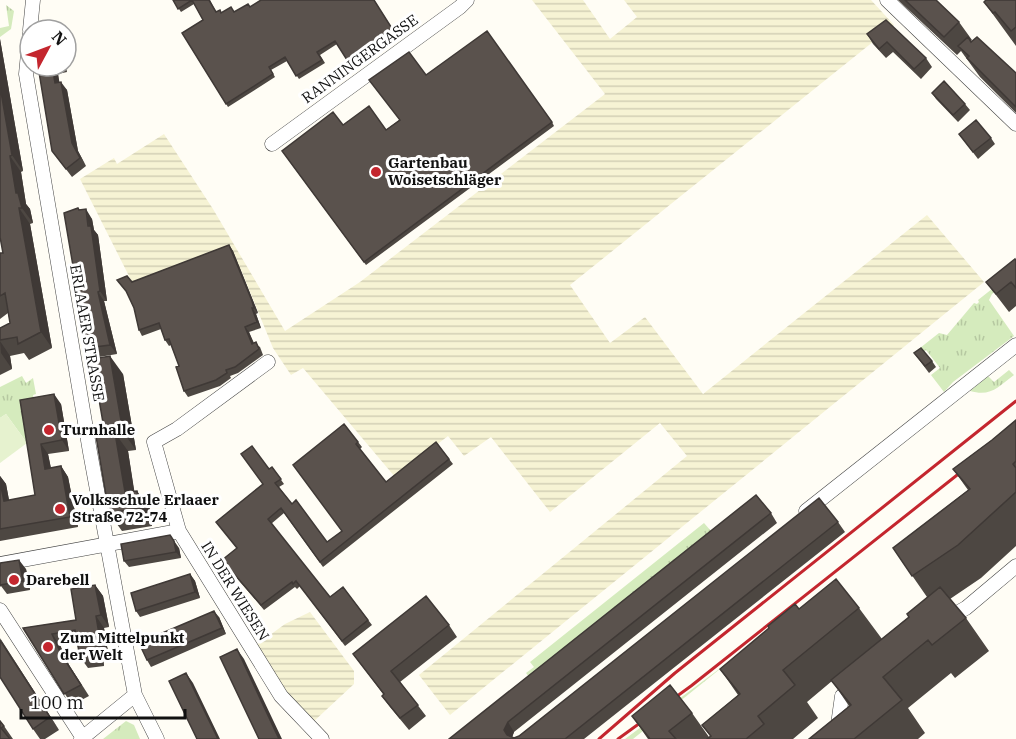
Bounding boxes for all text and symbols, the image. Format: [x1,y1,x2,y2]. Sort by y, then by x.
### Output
street label: RANNINGERGASSE [298,10,422,107]
north arrow [18,18,78,78]
text: N [48,27,71,49]
place label: Gartenbau Woisetschläger [388,153,502,189]
marker: Gartenbau Woisetschläger [369,165,383,179]
street label: ERLAAER STRASSE [66,263,109,403]
place label: Turnhalle [61,420,135,439]
marker: Turnhalle [42,423,56,437]
place label: Volksschule Erlaaer Straße 72-74 [72,490,219,526]
marker: Volksschule Erlaaer Straße 72-74 [53,502,67,516]
street label: IN DER WIESEN [197,538,274,644]
place label: Darebell [26,570,90,589]
marker: Darebell [7,573,21,587]
place label: Zum Mittelpunkt der Welt [60,628,185,664]
marker: Zum Mittelpunkt der Welt [41,640,55,654]
scale bar [21,682,184,720]
text: 100 m [30,691,84,714]

